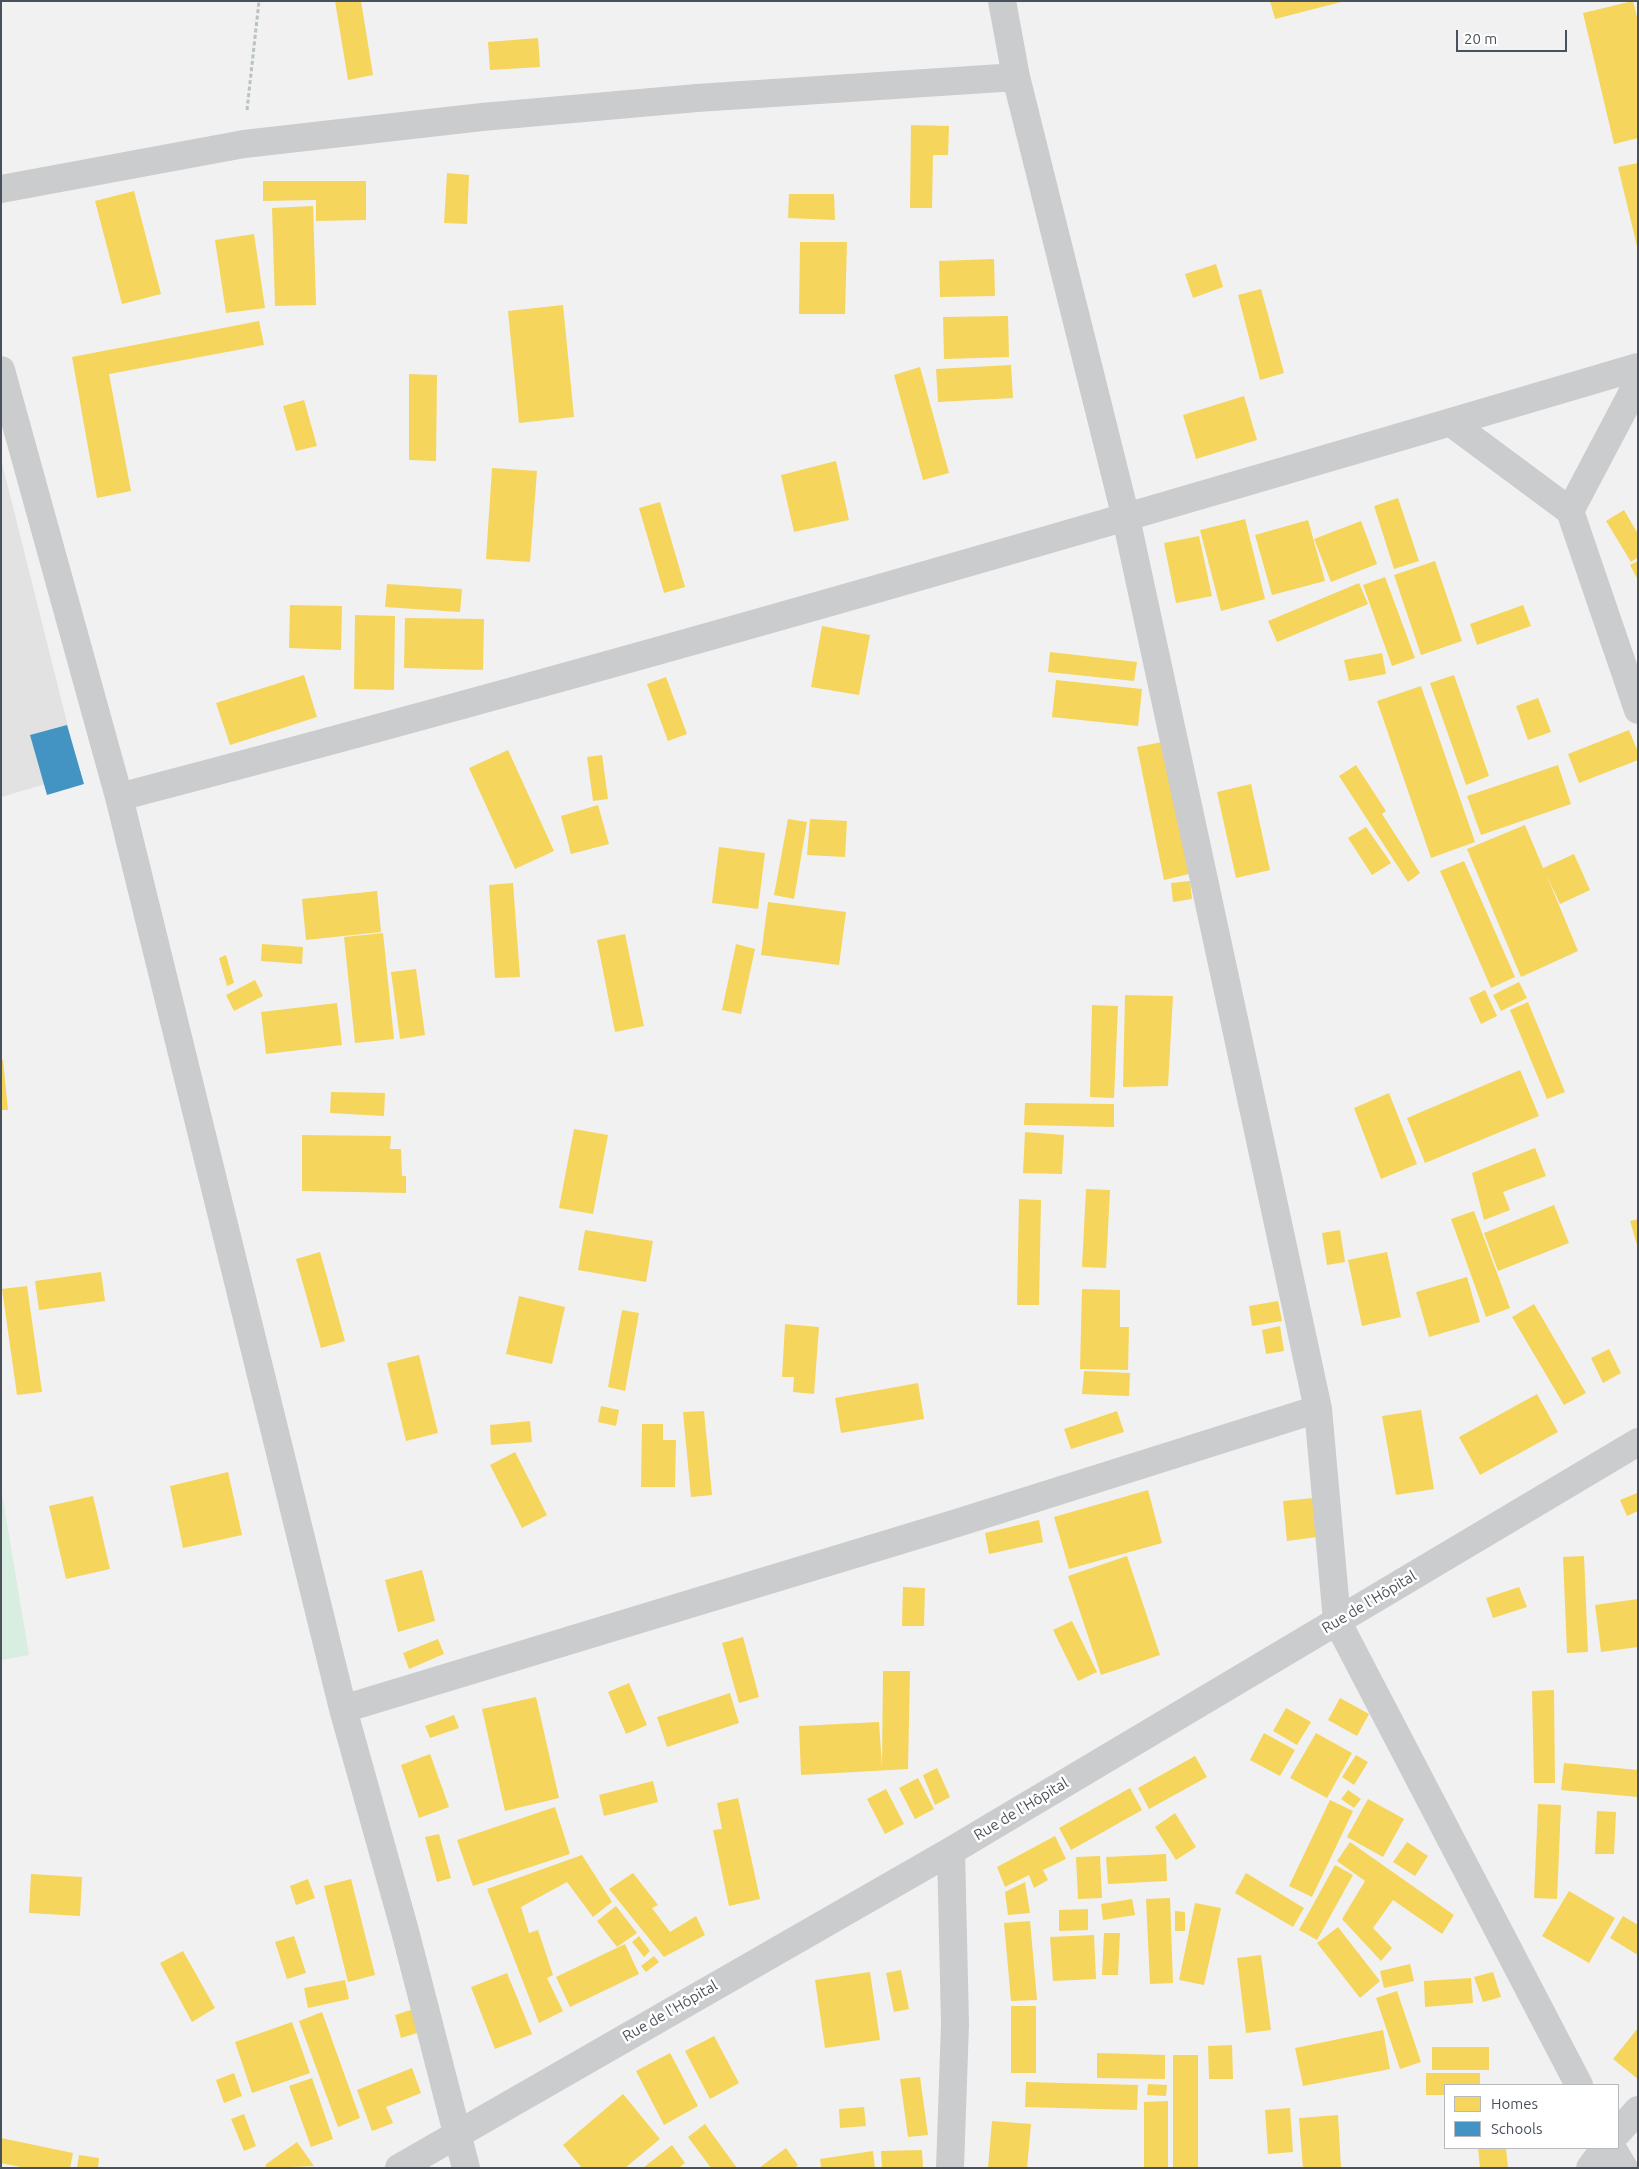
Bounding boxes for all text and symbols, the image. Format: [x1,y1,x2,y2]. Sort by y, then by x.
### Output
scale bar [1459,20,1570,52]
text: 20 m [1464,30,1497,47]
street label: Rue de l'Hôpital [1319,1567,1419,1637]
street label: Rue de l'Hôpital [971,1774,1071,1844]
street label: Rue de l'Hôpital [619,1977,721,2045]
legend [1444,2084,1619,2149]
text: Homes [1491,2095,1538,2112]
text: Schools [1491,2120,1542,2137]

